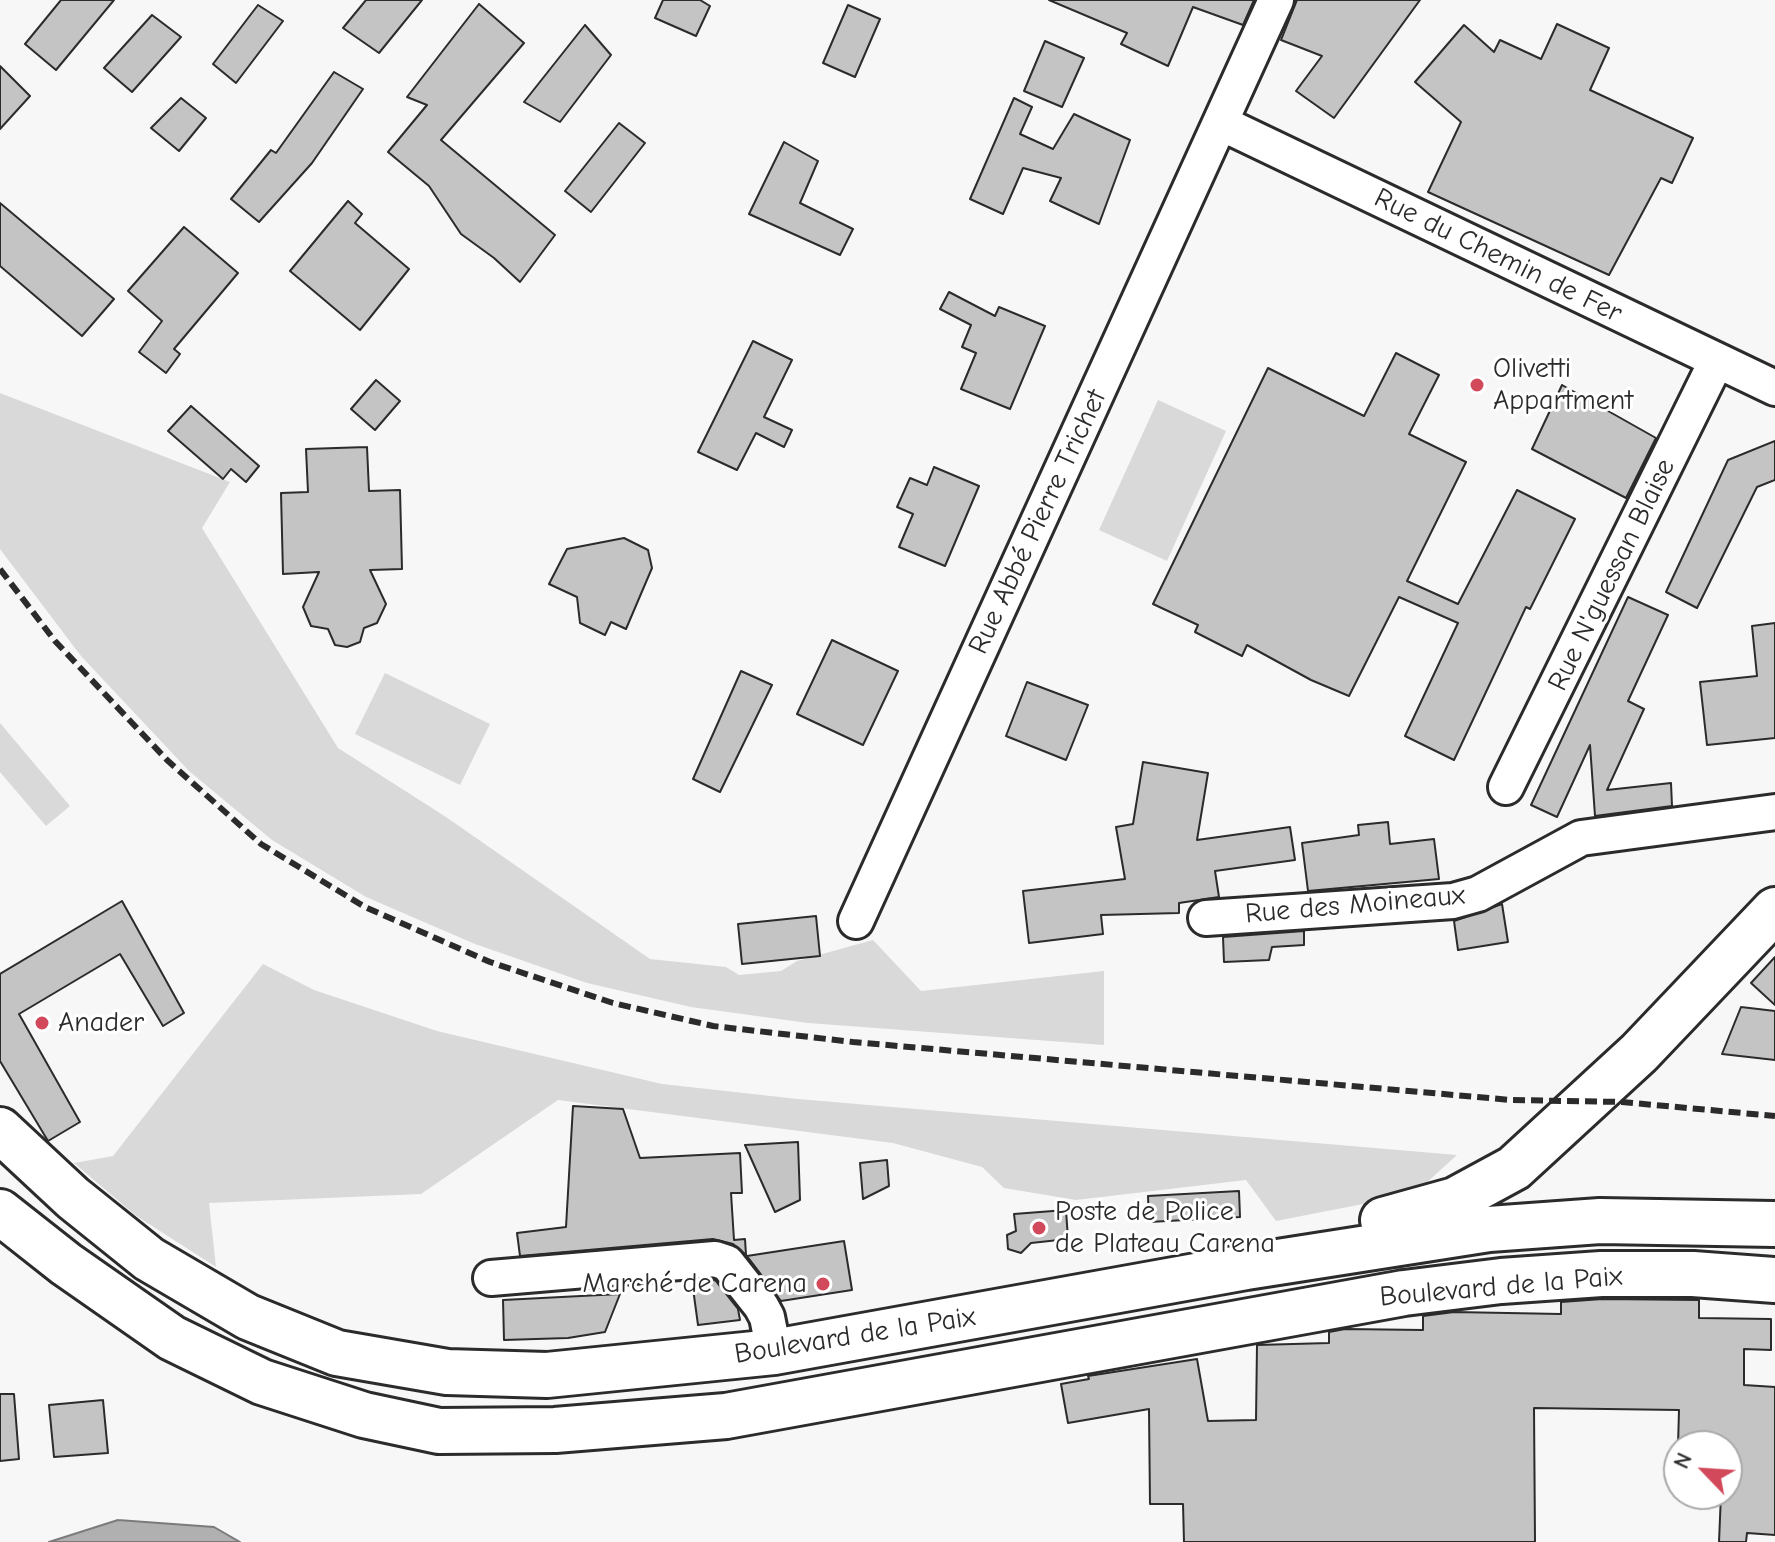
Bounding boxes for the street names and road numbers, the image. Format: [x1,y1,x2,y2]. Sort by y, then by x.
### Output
street label: Rue du Chemin de Fer [1369,181,1627,331]
street label: Rue Abbé Pierre Trichet [962,385,1114,659]
street label: Rue N'guessan Blaise [1541,454,1683,696]
street label: Rue des Moineaux [1244,879,1466,931]
street label: Boulevard de la Paix [1378,1260,1624,1314]
street label: Boulevard de la Paix [732,1300,978,1372]

